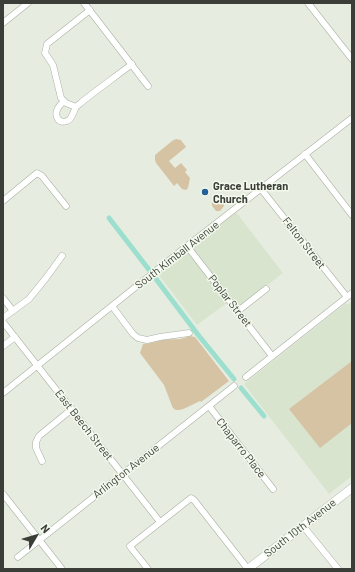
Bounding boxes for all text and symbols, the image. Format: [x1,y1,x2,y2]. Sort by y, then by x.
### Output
place label: Grace Lutheran Church [213,179,288,205]
marker: Grace Lutheran Church [200,187,210,197]
street label: Felton Street [280,214,328,272]
street label: South Kimball Avenue [132,218,222,292]
street label: Poplar Street [205,272,255,330]
street label: East Beech Street [52,387,116,463]
street label: Chaparro Place [214,415,268,481]
street label: Arlington Avenue [90,441,162,501]
street label: South 10th Avenue [261,496,339,560]
north arrow [16,516,56,556]
text: N [38,521,53,535]

